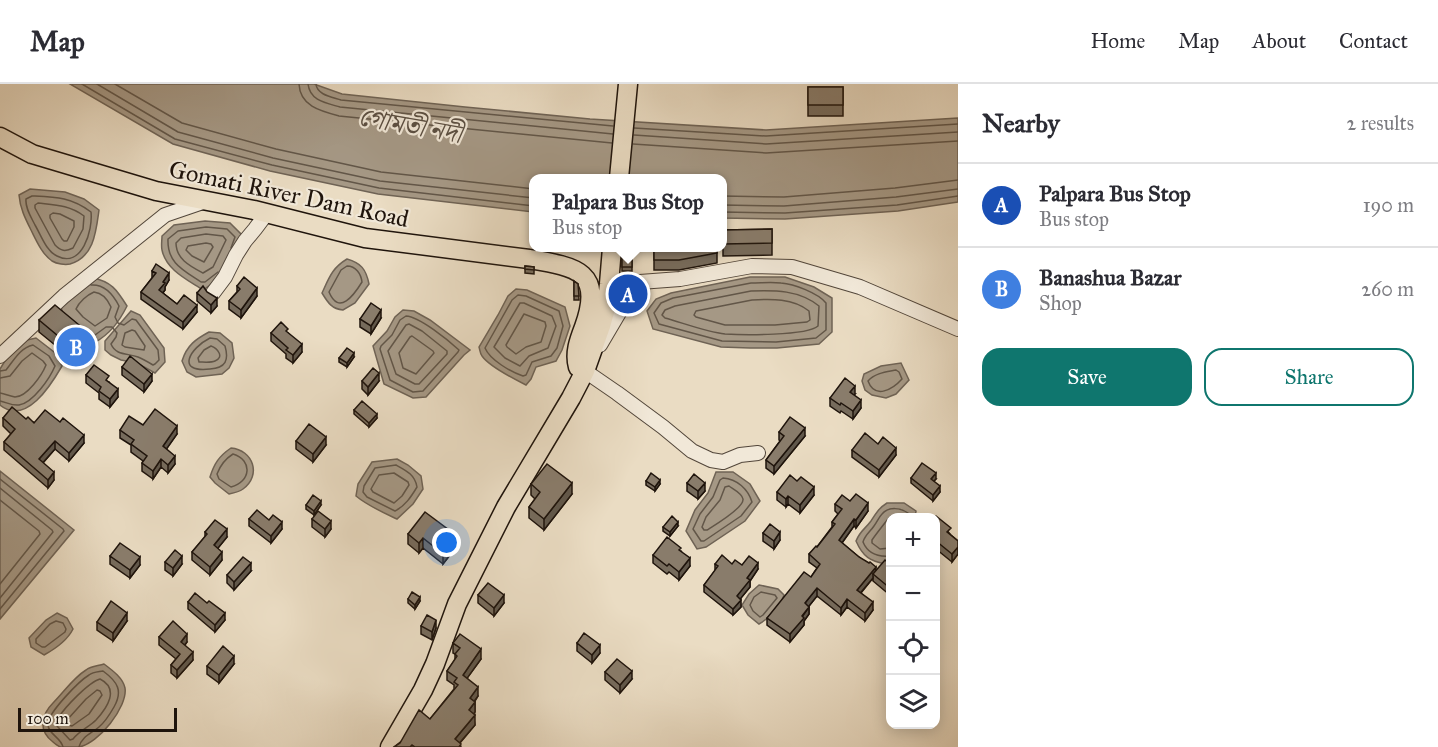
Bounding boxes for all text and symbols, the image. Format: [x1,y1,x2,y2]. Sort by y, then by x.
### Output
text: Map [30,24,85,59]
text: Home [1090,28,1145,54]
text: Map [1178,28,1219,54]
text: About [1252,28,1306,54]
text: Contact [1339,28,1408,54]
water label: গোমতী নদী [356,100,467,150]
text: Nearby [982,107,1060,139]
text: 2 results [1346,111,1414,135]
street label: Gomati River Dam Road [166,154,412,234]
popup [529,174,727,252]
text: Palpara Bus Stop [1039,180,1191,207]
text: Palpara Bus Stop [552,188,704,215]
text: A [995,193,1008,217]
text: 190 m [1363,193,1414,217]
text: Bus stop [1039,207,1109,231]
text: Bus stop [552,215,622,239]
text: Banashua Bazar [1039,264,1181,291]
pin: A [608,272,648,316]
text: B [995,277,1008,301]
text: 260 m [1361,277,1414,301]
text: Shop [1039,291,1082,315]
pin: B [56,324,96,370]
button: Save [982,348,1192,406]
button: Share [1204,348,1414,406]
map controls [886,513,940,729]
button: + [886,513,940,567]
your location [432,528,461,557]
button: − [886,567,940,621]
button: locate [886,621,940,675]
button: layers [886,675,940,729]
scale bar [18,705,177,732]
text: 100 m [27,709,69,728]

